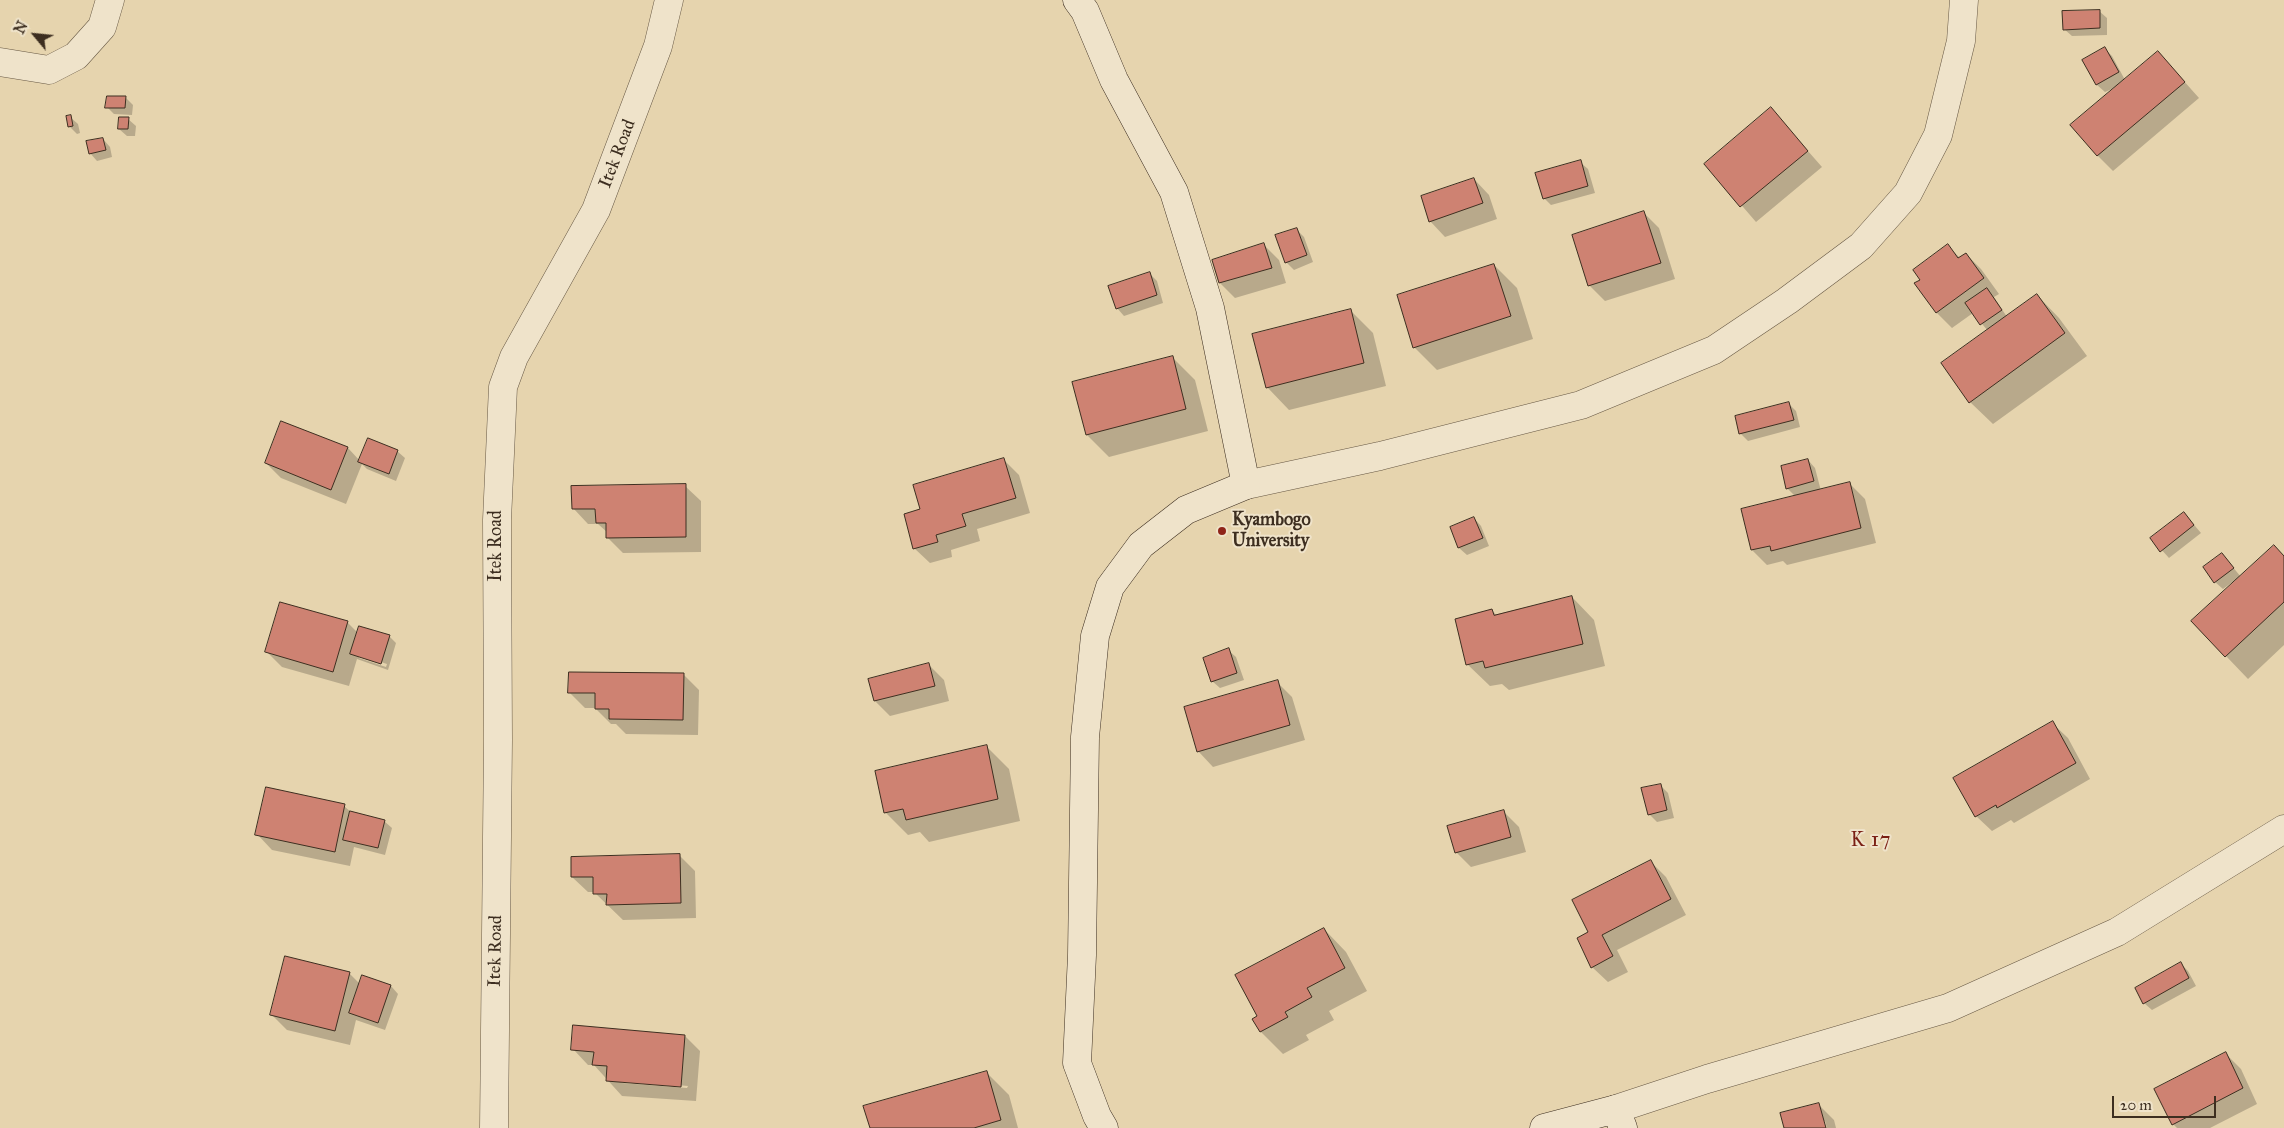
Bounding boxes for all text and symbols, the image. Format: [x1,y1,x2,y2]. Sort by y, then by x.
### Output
north arrow [10,10,60,60]
text: N [11,18,32,37]
street label: Itek Road [595,117,641,191]
street label: Itek Road [486,510,508,582]
place label: Kyambogo University [1232,510,1311,552]
marker: Kyambogo University [1216,525,1228,537]
district label: K 17 [1850,829,1892,853]
street label: Itek Road [485,915,507,987]
scale bar [2114,1086,2218,1118]
text: 20 m [2120,1096,2152,1114]

